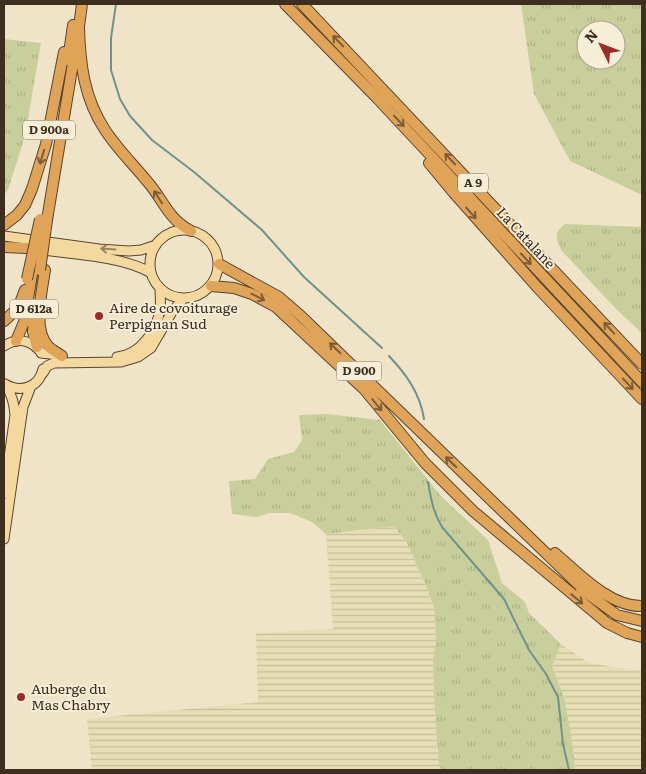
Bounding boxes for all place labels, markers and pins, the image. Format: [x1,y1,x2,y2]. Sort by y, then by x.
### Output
place label: Aire de covoiturage Perpignan Sud [109,297,238,333]
marker: Aire de covoiturage Perpignan Sud [93,310,105,322]
place label: Auberge du Mas Chabry [31,678,111,714]
marker: Auberge du Mas Chabry [15,691,27,703]

